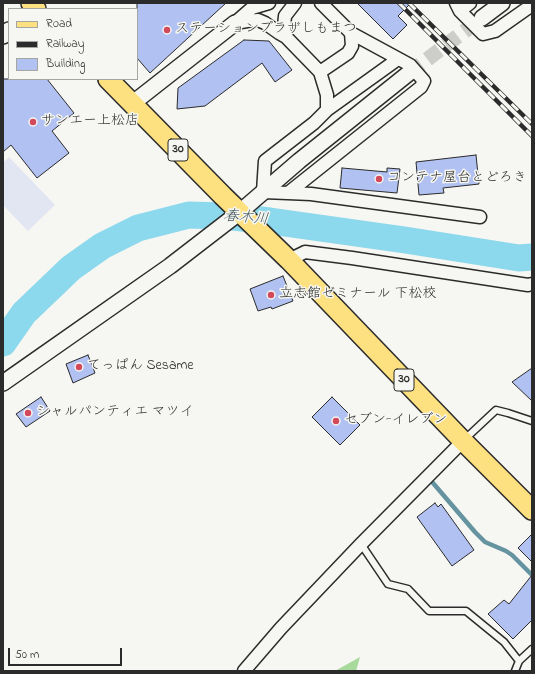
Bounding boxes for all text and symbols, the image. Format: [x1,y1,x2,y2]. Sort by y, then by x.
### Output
legend [8,8,138,80]
text: Road [46,15,72,33]
place label: ステーションプラザしもまつ [175,22,357,38]
marker: ステーションプラザしもまつ [162,25,172,35]
text: Railway [46,35,84,53]
text: Building [46,55,85,73]
place label: サンエー上松店 [41,114,139,130]
marker: サンエー上松店 [28,117,38,127]
road number: 30 [168,139,188,161]
place label: コンテナ屋台とどろき [387,171,527,187]
marker: コンテナ屋台とどろき [374,174,384,184]
water label: 春木川 [223,208,269,230]
place label: 立志館ゼミナール 下松校 [279,287,436,303]
marker: 立志館ゼミナール 下松校 [266,290,276,300]
place label: てっぱん Sesame [87,359,194,375]
marker: てっぱん Sesame [74,362,84,372]
road number: 30 [394,369,414,391]
place label: シャルパンティエ マツイ [36,405,193,421]
marker: シャルパンティエ マツイ [23,408,33,418]
place label: セブン-イレブン [344,413,447,429]
marker: セブン-イレブン [331,416,341,426]
scale bar [10,640,124,666]
text: 50 m [15,646,39,664]

